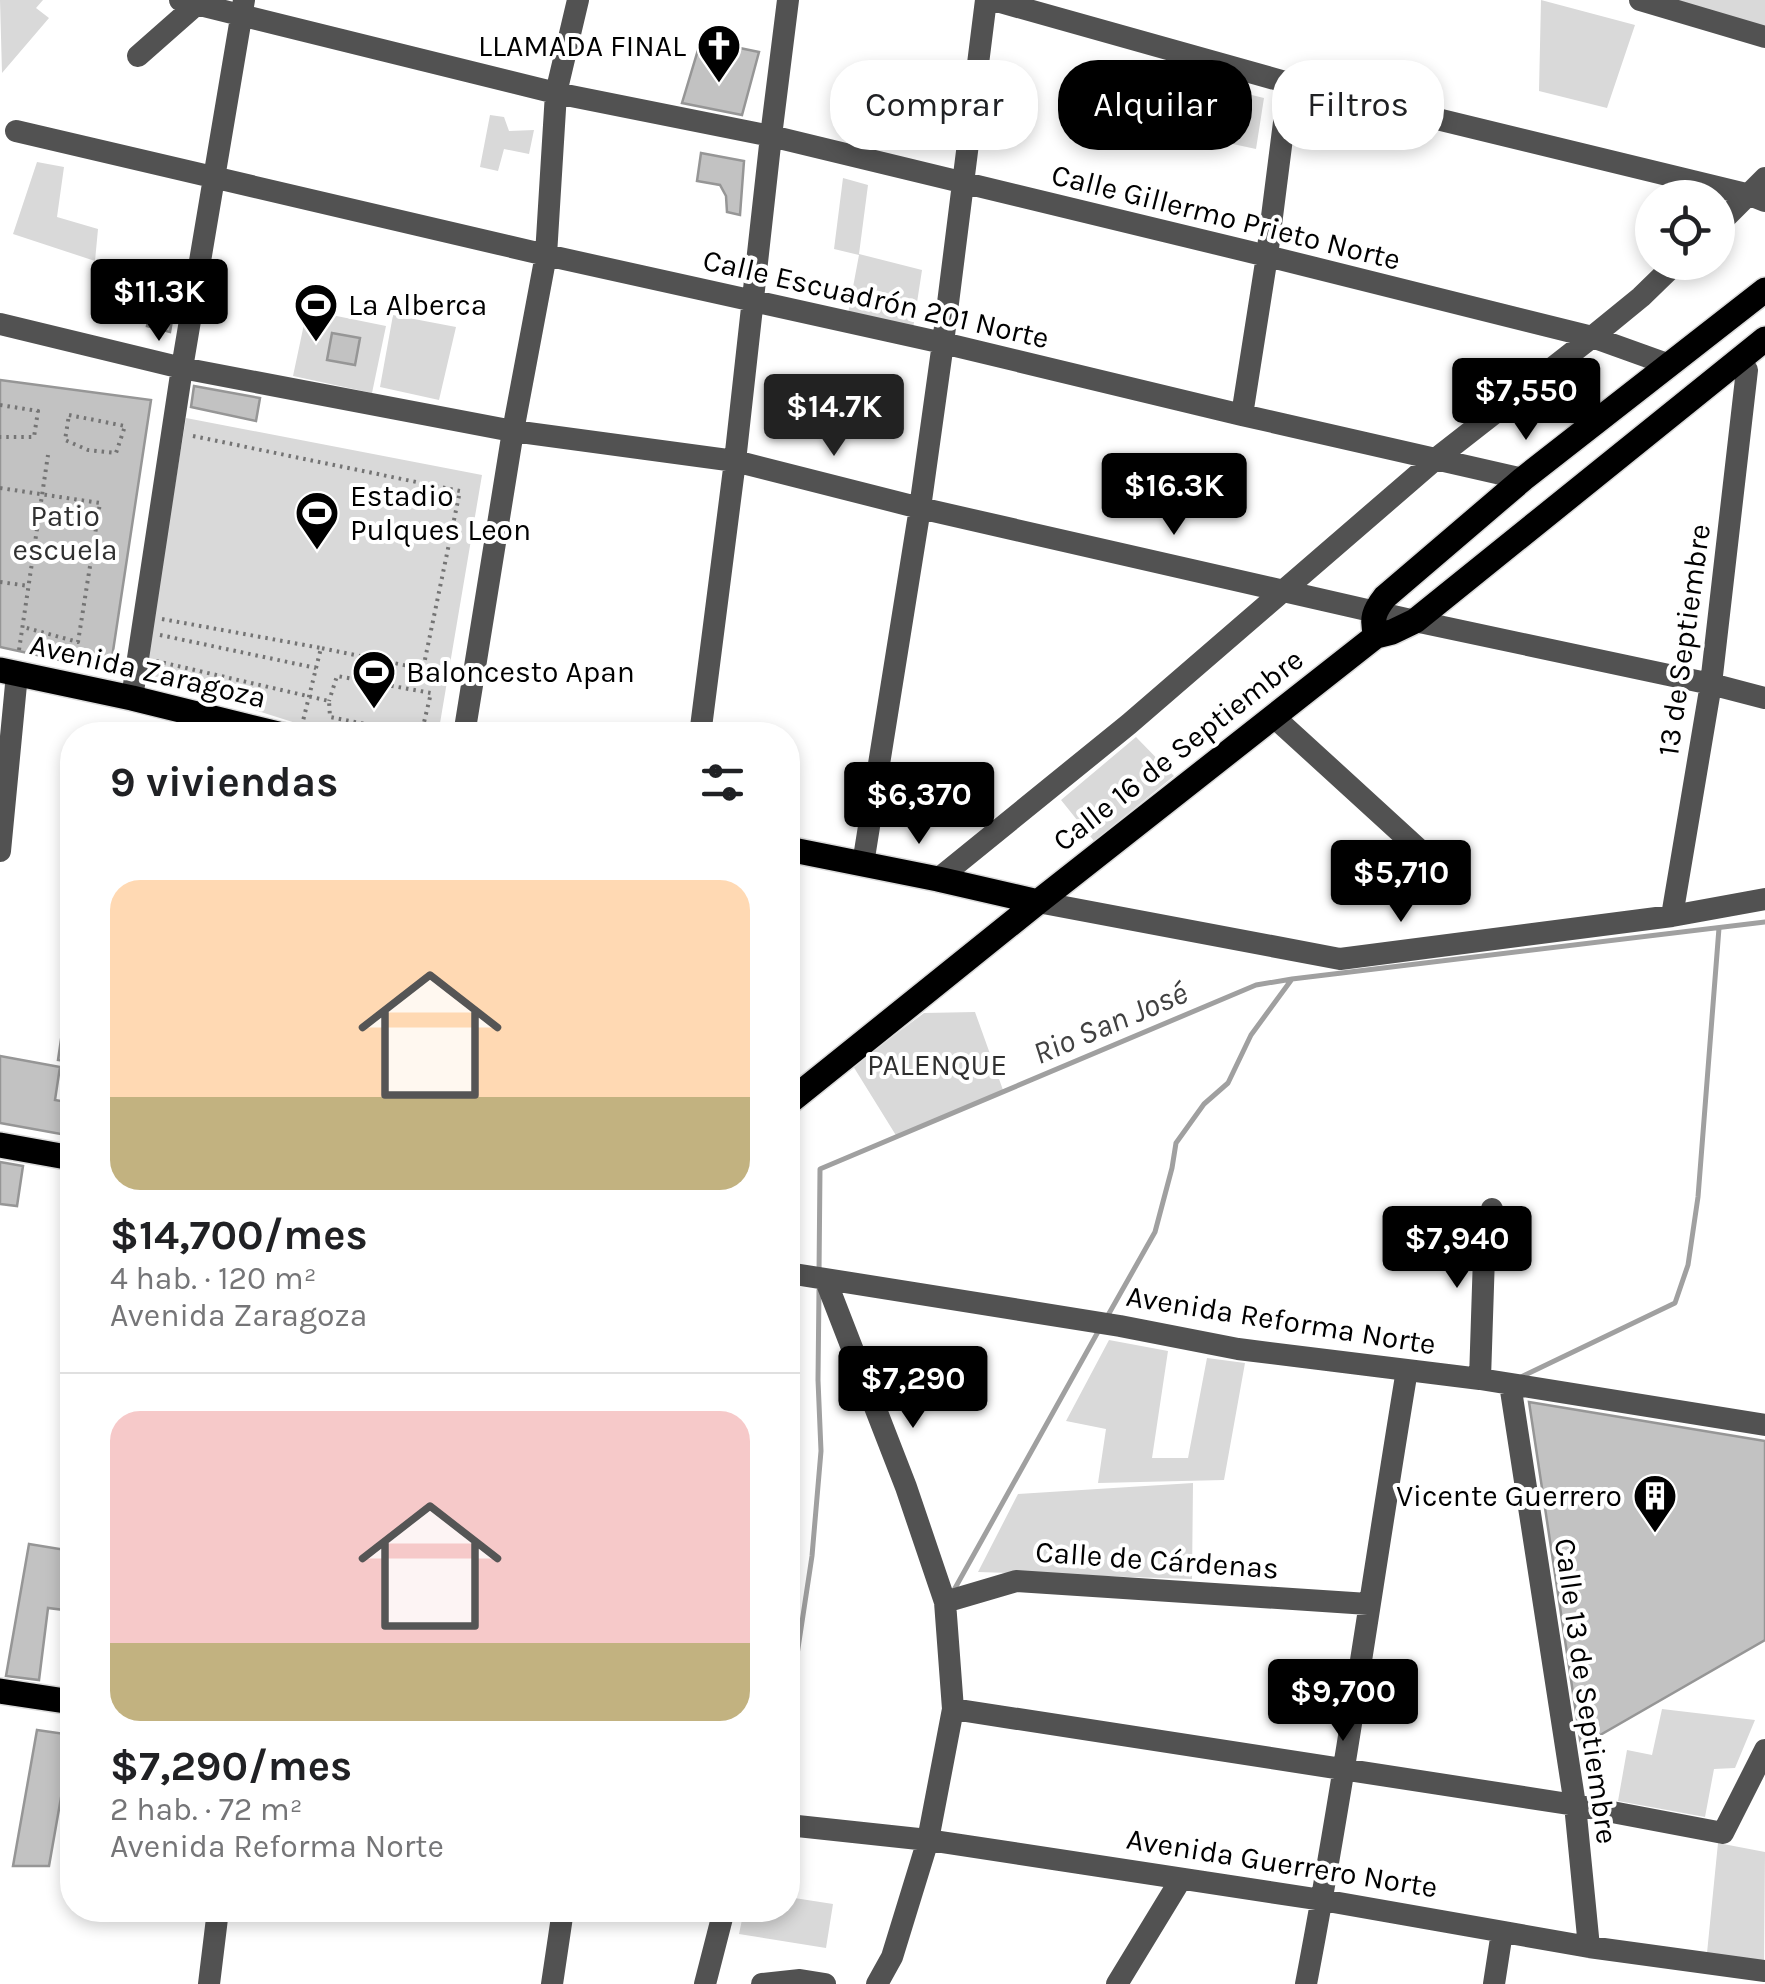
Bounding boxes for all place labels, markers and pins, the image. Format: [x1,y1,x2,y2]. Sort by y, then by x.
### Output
church icon: LLAMADA FINAL [696,23,742,84]
place label: LLAMADA FINAL [478,28,686,64]
pin: $11.3K [78,259,240,344]
sports icon: La Alberca [293,282,339,343]
place label: La Alberca [348,287,487,323]
pin: $7,550 [1445,358,1607,443]
pin: $14.7K [753,374,915,459]
pin: $16.3K [1093,453,1255,538]
place label: Estadio Pulques Leon [350,478,531,548]
sports icon: Estadio Pulques Leon [294,490,340,551]
sports icon: Baloncesto Apan [351,649,397,710]
place label: Baloncesto Apan [406,654,635,690]
pin: $6,370 [838,762,1000,847]
pin: $5,710 [1320,840,1482,925]
pin: $7,940 [1376,1206,1538,1291]
pin: $7,290 [832,1346,994,1431]
building icon: Vicente Guerrero [1632,1473,1678,1534]
place label: Vicente Guerrero [1396,1478,1622,1514]
pin: $9,700 [1262,1659,1424,1744]

